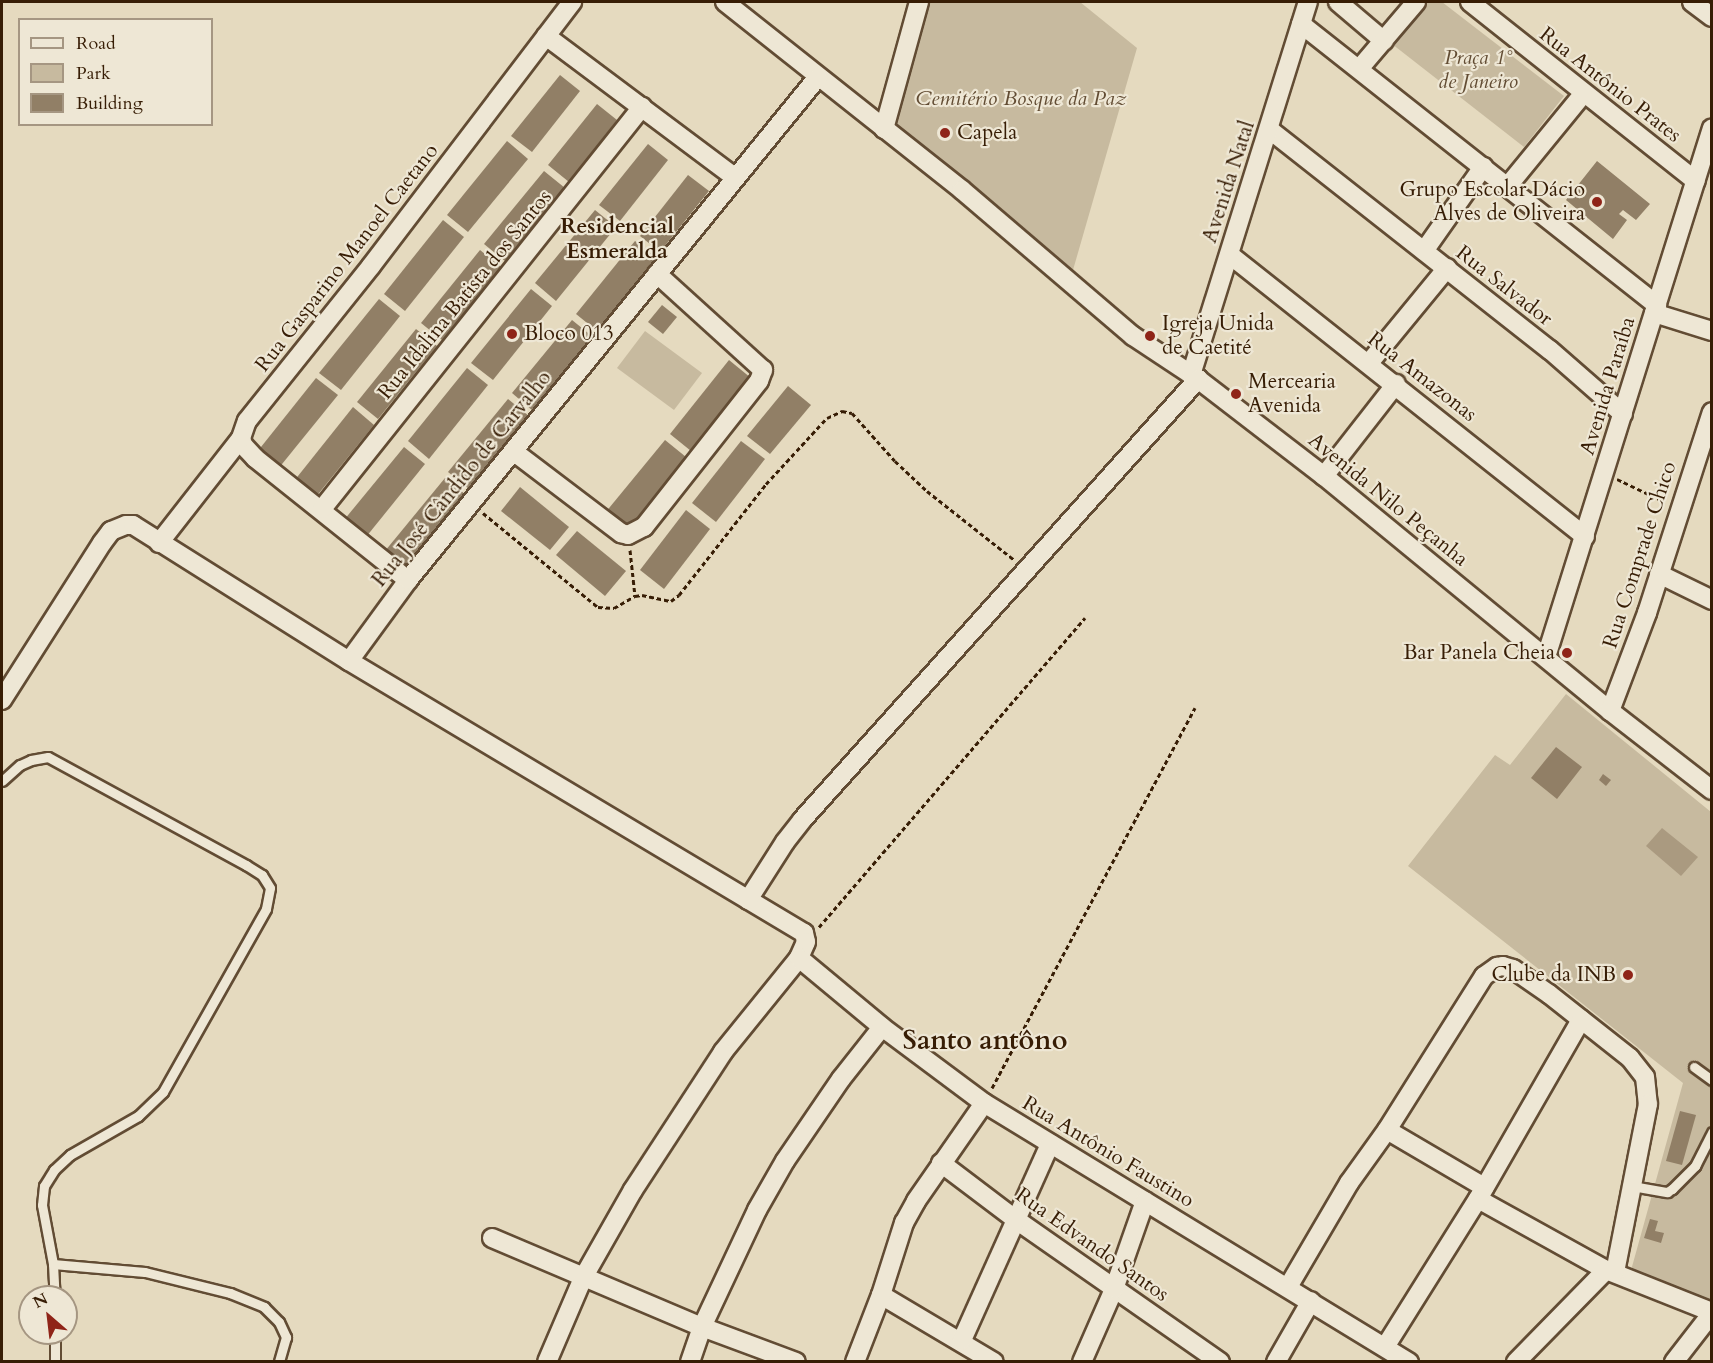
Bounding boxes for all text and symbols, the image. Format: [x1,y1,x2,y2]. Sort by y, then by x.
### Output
legend [18,18,213,126]
street label: Rua Antônio Prates [1534,22,1686,148]
text: Road [76,31,116,56]
park label: Praça 1° de Janeiro [1438,45,1518,95]
text: Park [76,61,111,86]
park label: Cemitério Bosque da Paz [916,86,1126,112]
text: Building [76,91,143,116]
street label: Avenida Natal [1197,118,1261,246]
place label: Capela [957,120,1017,146]
marker: Capela [938,126,952,140]
street label: Rua Gasparino Manoel Caetano [250,139,444,377]
place label: Grupo Escolar Dácio Alves de Oliveira [1399,177,1585,227]
street label: Rua Idalina Batista dos Santos [373,185,557,405]
marker: Grupo Escolar Dácio Alves de Oliveira [1590,195,1604,209]
district label: Residencial Esmeralda [560,213,674,264]
street label: Rua Salvador [1451,240,1557,332]
place label: Igreja Unida de Caetité [1162,311,1274,361]
street label: Avenida Paraíba [1575,314,1641,458]
place label: Bloco 013 [524,321,614,347]
marker: Bloco 013 [505,327,519,341]
street label: Rua Amazonas [1362,327,1482,427]
marker: Igreja Unida de Caetité [1143,329,1157,343]
street label: Rua José Cândido de Carvalho [367,366,557,592]
place label: Mercearia Avenida [1248,369,1336,419]
marker: Mercearia Avenida [1229,387,1243,401]
street label: Avenida Nilo Peçanha [1303,428,1473,572]
street label: Rua Comprade Chico [1598,459,1682,651]
place label: Bar Panela Cheia [1403,640,1555,666]
marker: Bar Panela Cheia [1560,646,1574,660]
place label: Clube da INB [1491,962,1616,988]
marker: Clube da INB [1621,968,1635,982]
district label: Santo antôno [903,1025,1067,1057]
street label: Rua Antônio Faustino [1018,1091,1198,1213]
street label: Rua Edvando Santos [1011,1183,1173,1307]
north arrow [18,1285,78,1345]
text: N [29,1288,52,1314]

